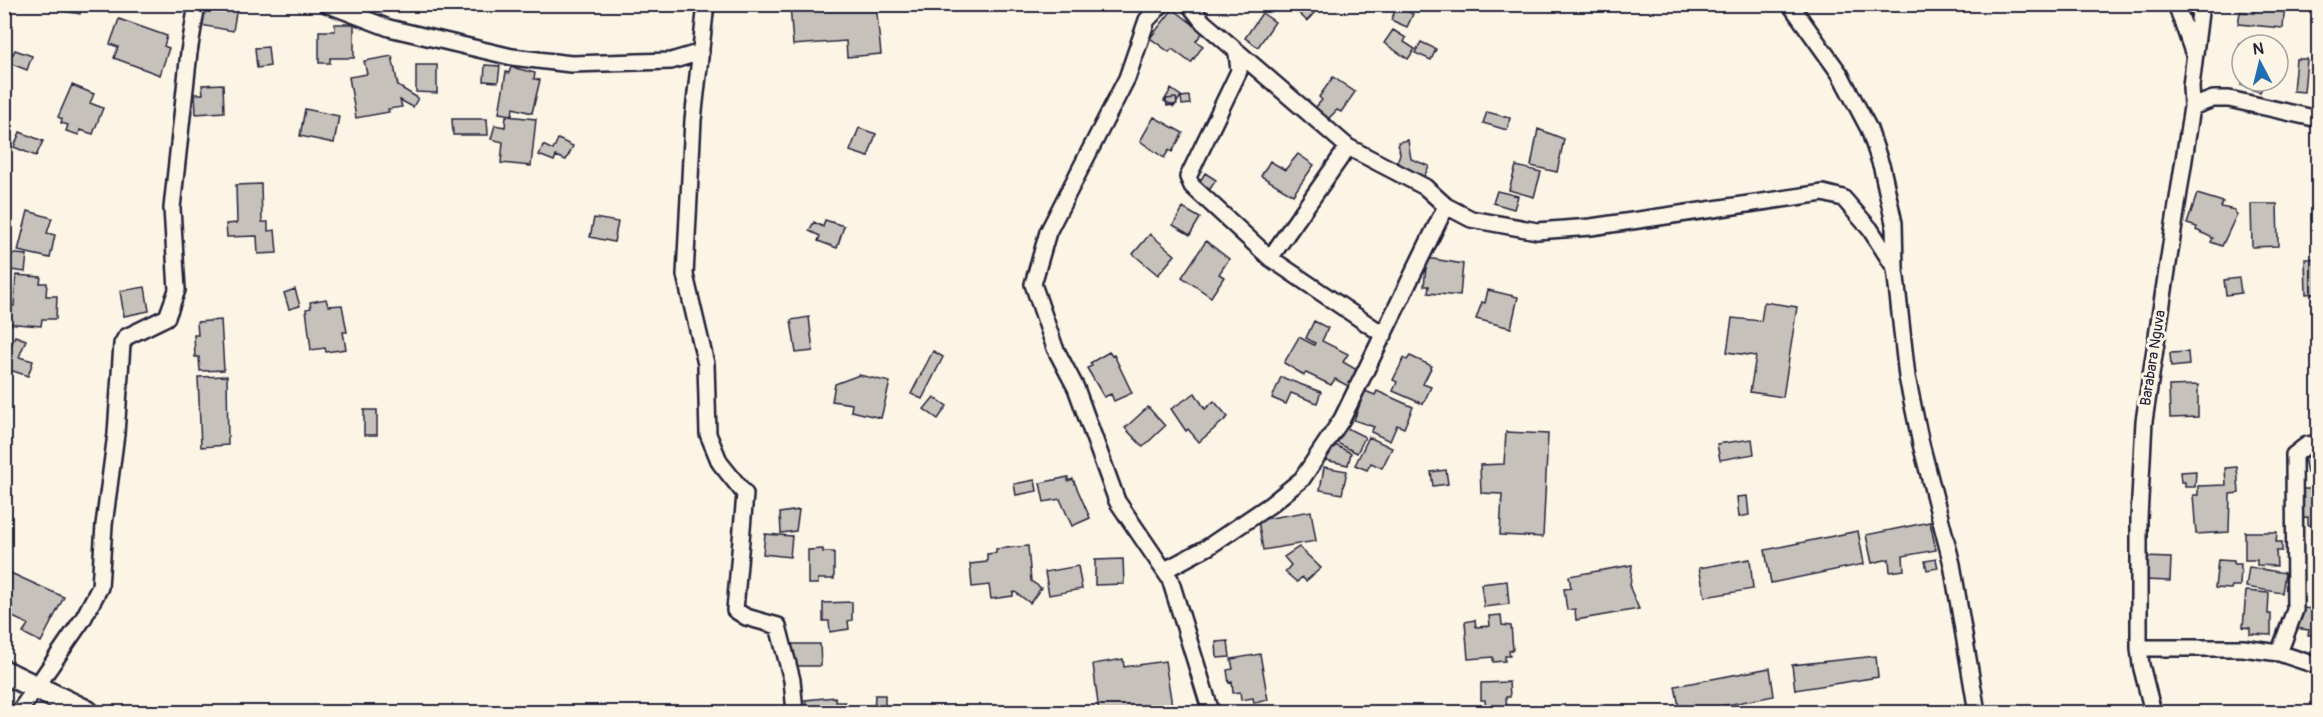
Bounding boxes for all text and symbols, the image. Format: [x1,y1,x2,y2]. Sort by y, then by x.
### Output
north arrow [2230,33,2290,93]
text: N [2252,38,2265,60]
street label: Barabara Nguva [2136,309,2170,407]

